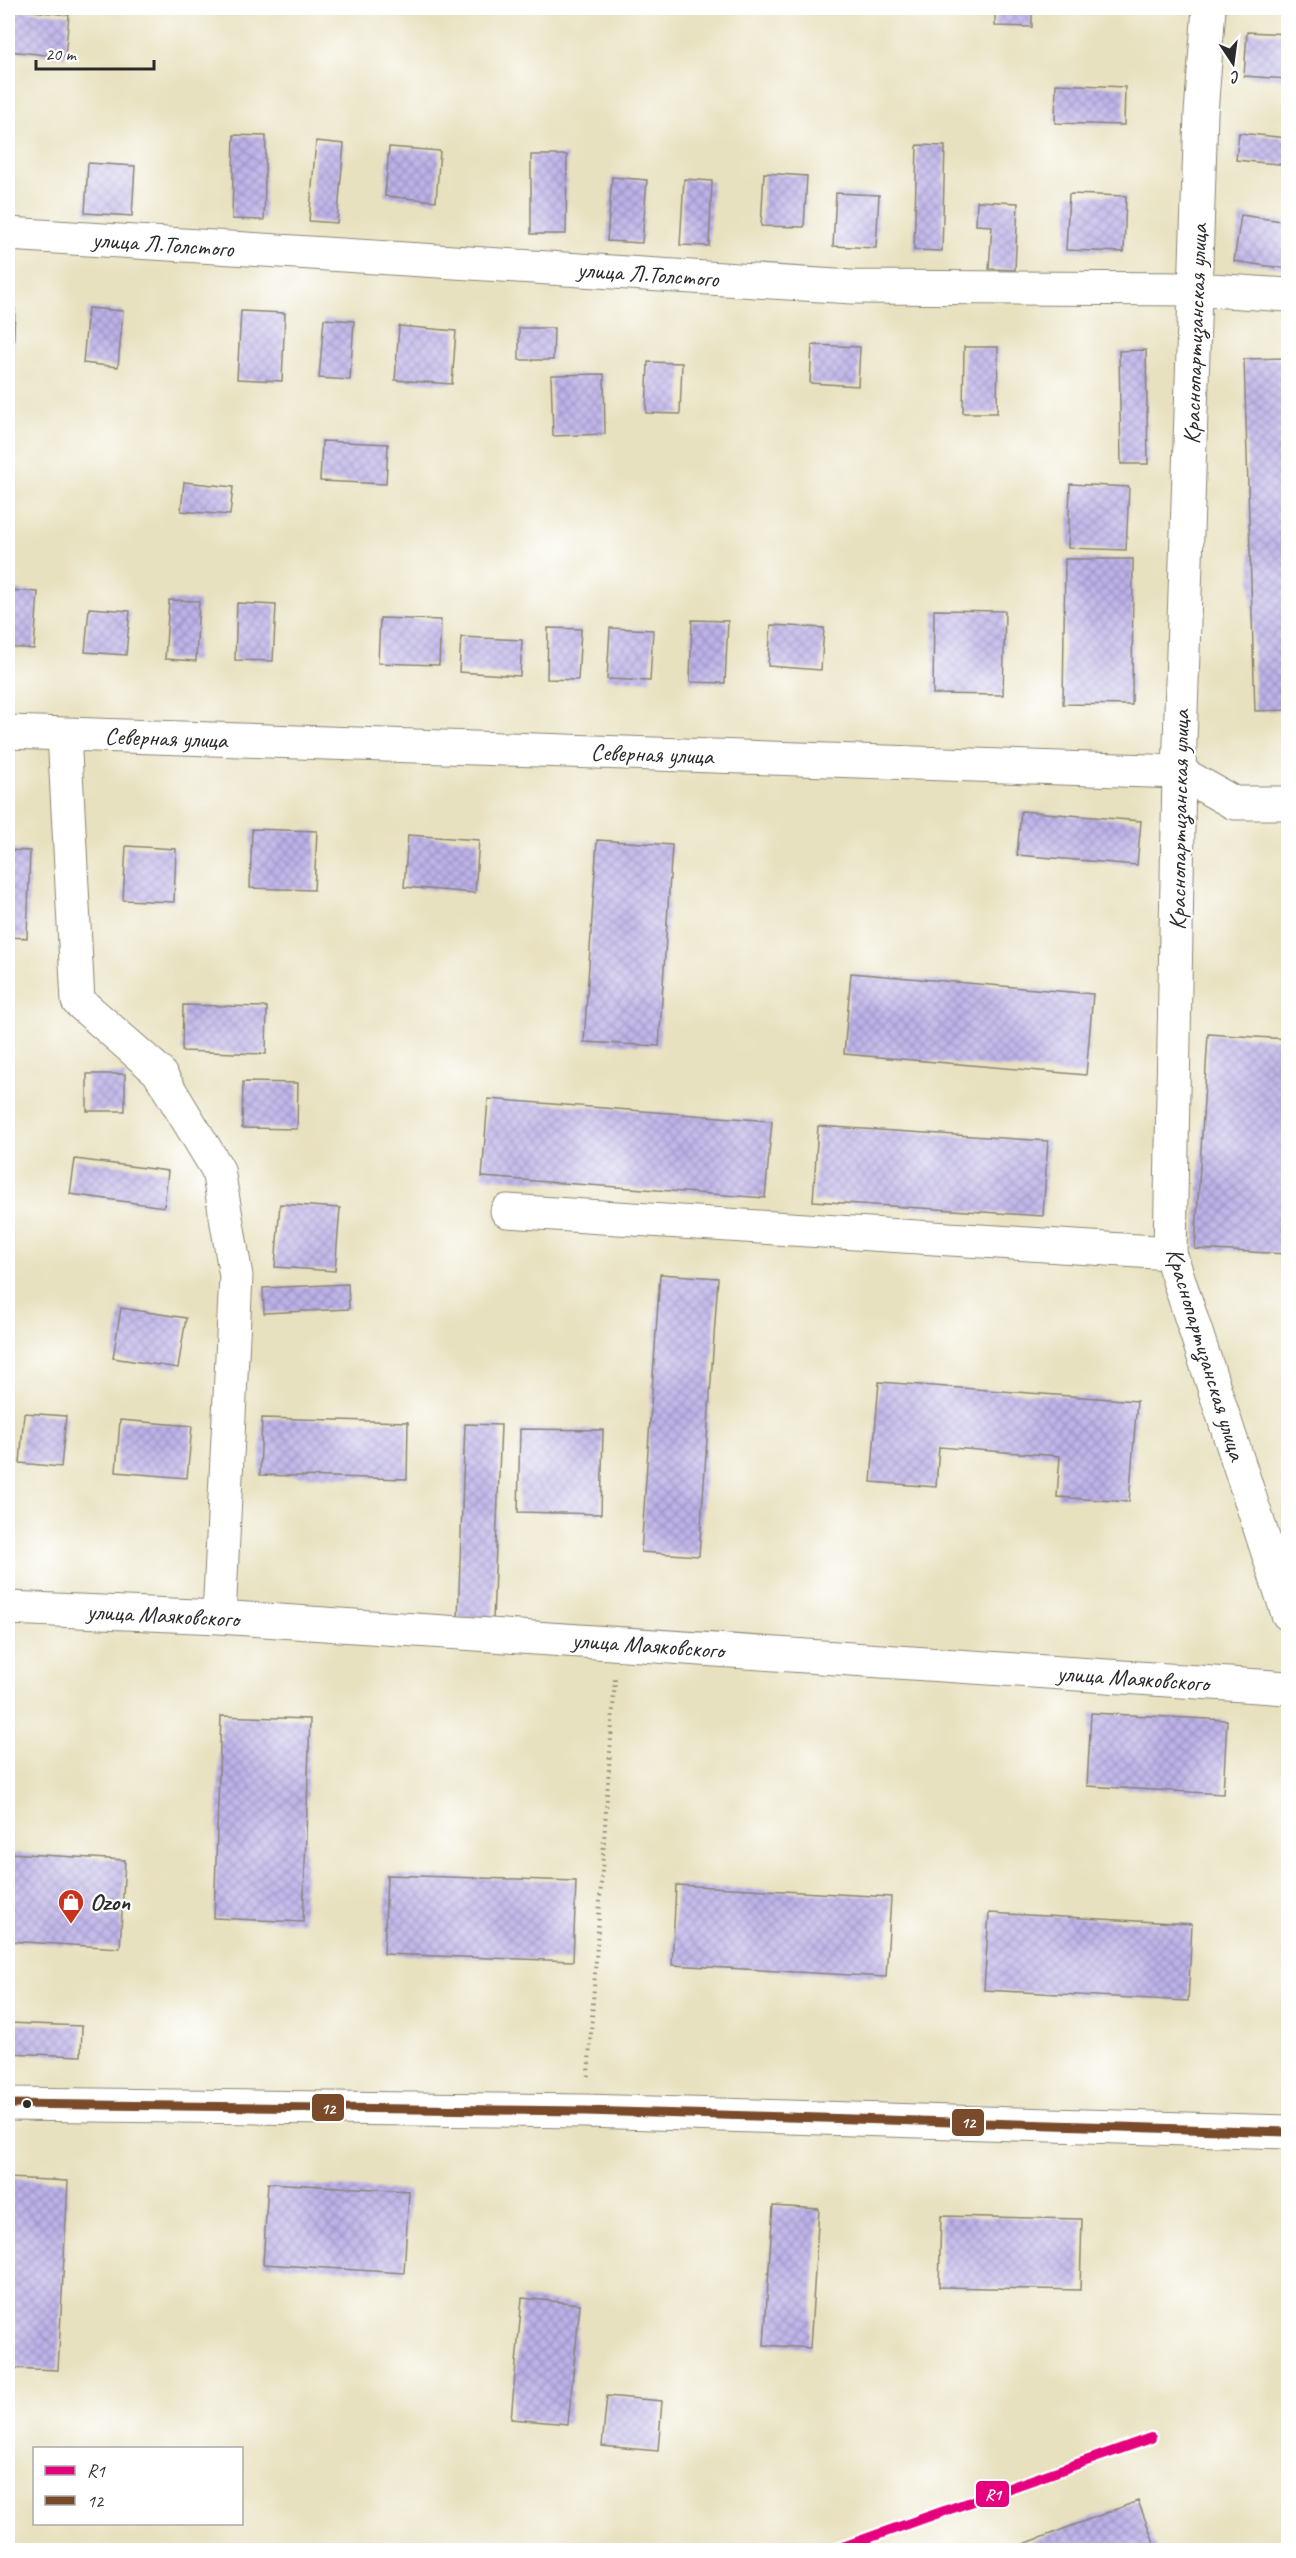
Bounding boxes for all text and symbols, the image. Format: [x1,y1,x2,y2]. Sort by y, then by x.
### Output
scale bar [36,33,154,71]
north arrow [1203,33,1263,93]
text: 20 m [45,43,78,65]
text: С [1228,66,1242,88]
street label: Краснопартизанская улица [1176,222,1215,445]
street label: улица Л.Толстого [89,224,236,264]
street label: улица Л.Толстого [574,254,721,294]
street label: Краснопартизанская улица [1162,708,1197,930]
street label: Северная улица [104,721,229,755]
street label: Северная улица [590,737,715,771]
street label: Краснопартизанская улица [1158,1244,1253,1465]
street label: улица Маяковского [84,1596,242,1634]
street label: улица Маяковского [569,1625,728,1665]
street label: улица Маяковского [1054,1658,1213,1698]
shop icon: Ozon [56,1887,86,1925]
place label: Ozon [90,1887,131,1917]
line badge: 12 [311,2093,345,2122]
unlabelled marker [21,2098,33,2110]
text: 12 [321,2099,337,2119]
line badge: 12 [951,2108,985,2137]
text: 12 [961,2113,977,2133]
legend [33,2447,243,2525]
text: R1 [87,2460,106,2482]
line badge: R1 [975,2480,1010,2508]
text: R1 [985,2485,1003,2505]
text: 12 [87,2490,105,2512]

